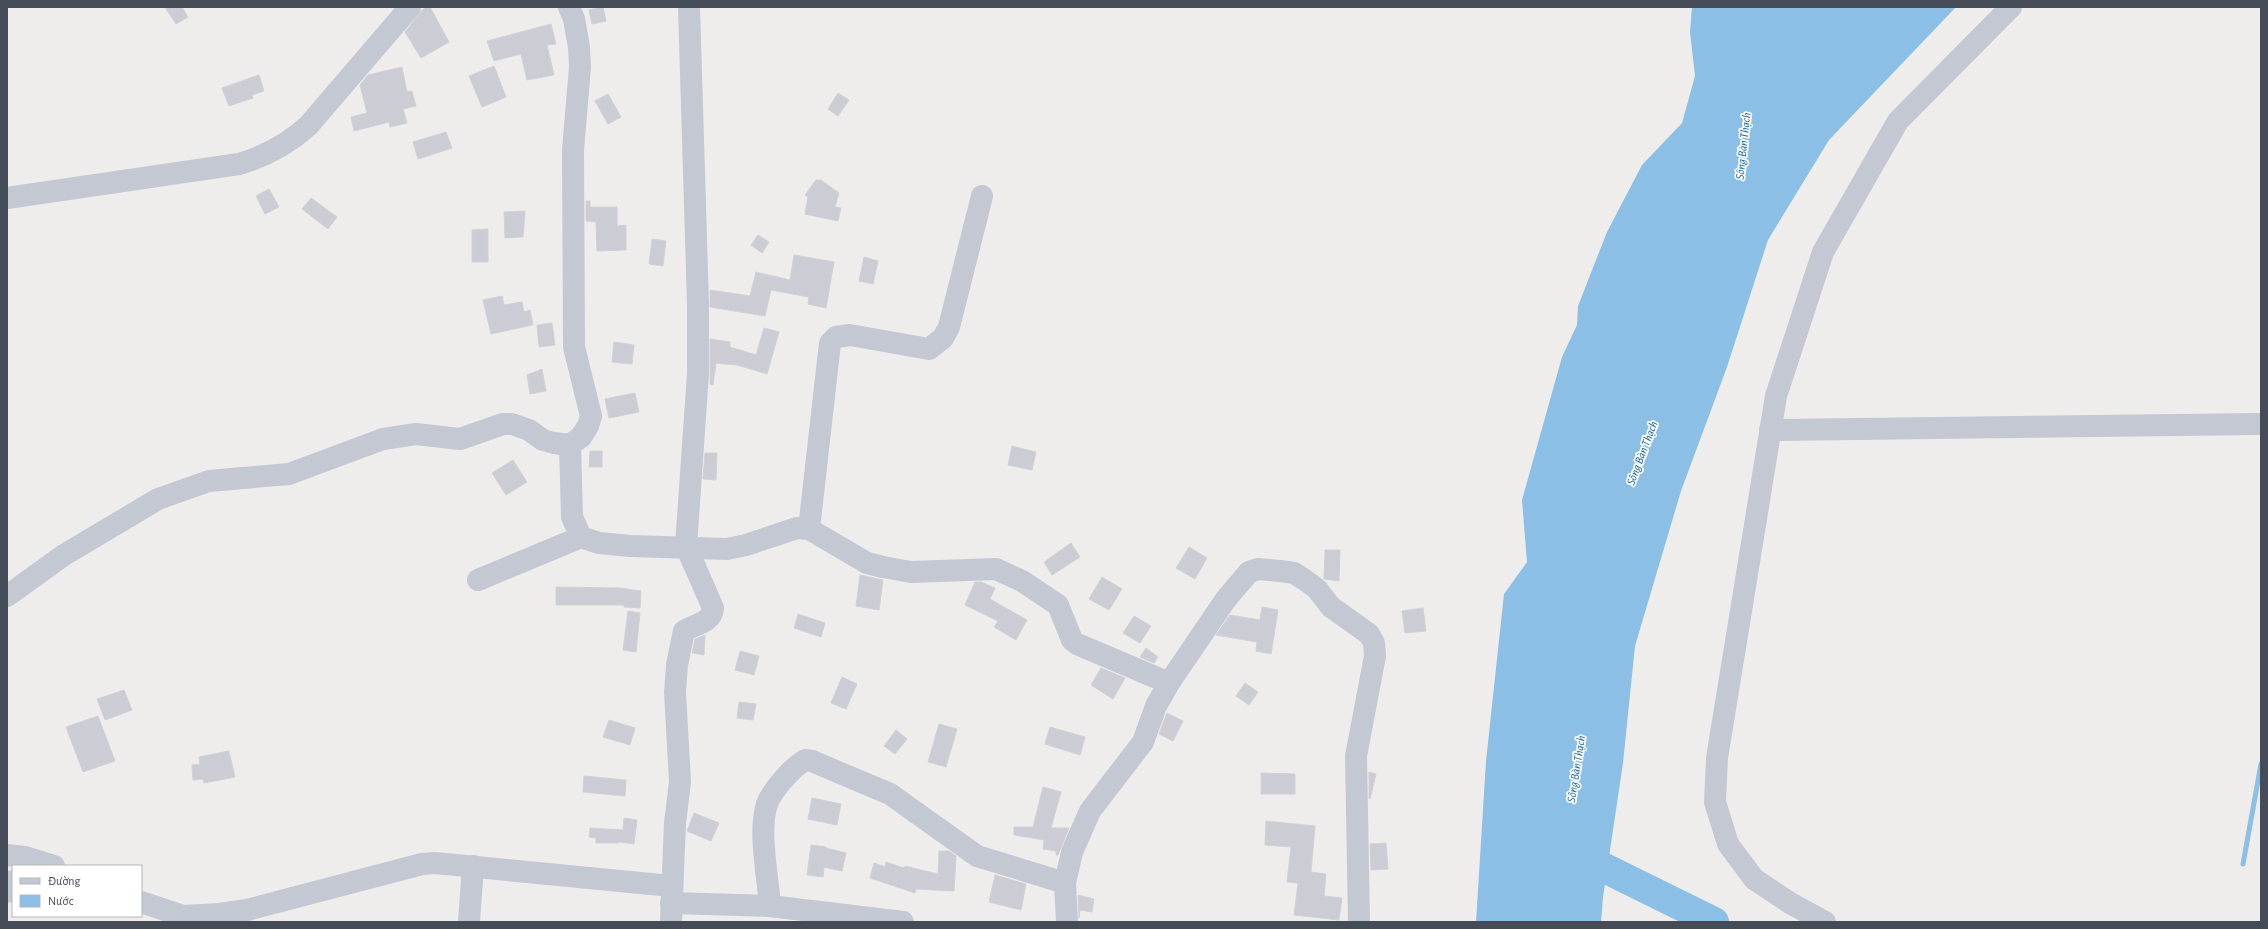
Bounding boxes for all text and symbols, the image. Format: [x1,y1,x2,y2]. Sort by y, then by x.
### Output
water label: Sông Bàn Thạch [1734,112,1753,180]
water label: Sông Bàn Thạch [1624,419,1661,487]
water label: Sông Bàn Thạch [1565,735,1588,803]
legend [12,865,142,917]
text: Đường [48,875,81,887]
text: Nước [48,895,74,907]

